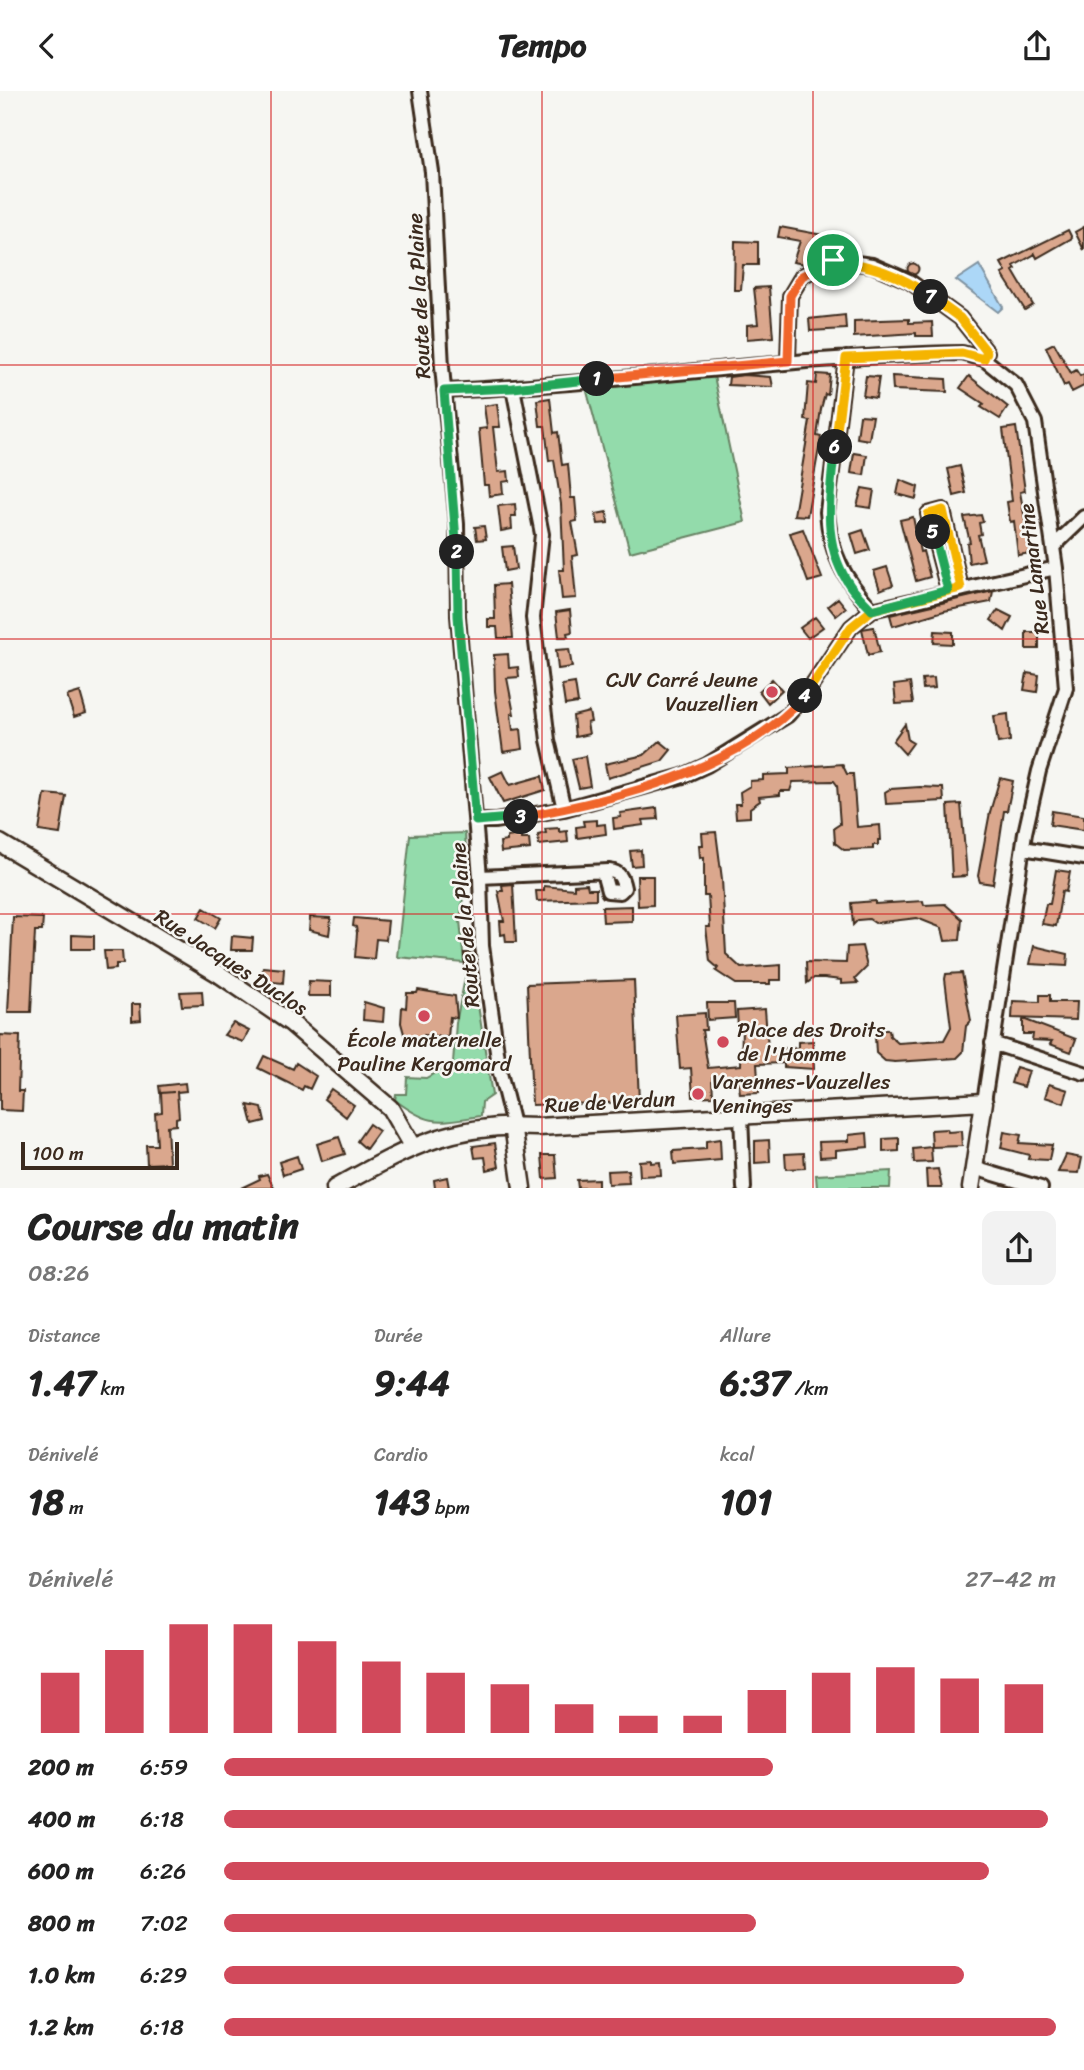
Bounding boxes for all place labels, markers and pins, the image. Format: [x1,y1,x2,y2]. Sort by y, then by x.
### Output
pin [803,230,863,290]
pin: 7 [914,279,948,315]
pin: 1 [580,361,614,397]
pin: 6 [818,429,852,465]
pin: 5 [916,515,950,549]
pin: 2 [440,535,475,569]
place label: CJV Carré Jeune Vauzellien [606,661,758,723]
pin: 4 [788,679,822,713]
marker: CJV Carré Jeune Vauzellien [764,684,780,700]
pin: 3 [504,799,538,835]
marker: École maternelle Pauline Kergomard [416,1008,432,1024]
place label: Place des Droits de l'Homme [737,1011,885,1073]
place label: École maternelle Pauline Kergomard [337,1021,513,1083]
marker: Place des Droits de l'Homme [715,1034,731,1050]
place label: Varennes-Vauzelles Veninges [712,1063,891,1125]
marker: Varennes-Vauzelles Veninges [690,1086,706,1102]

